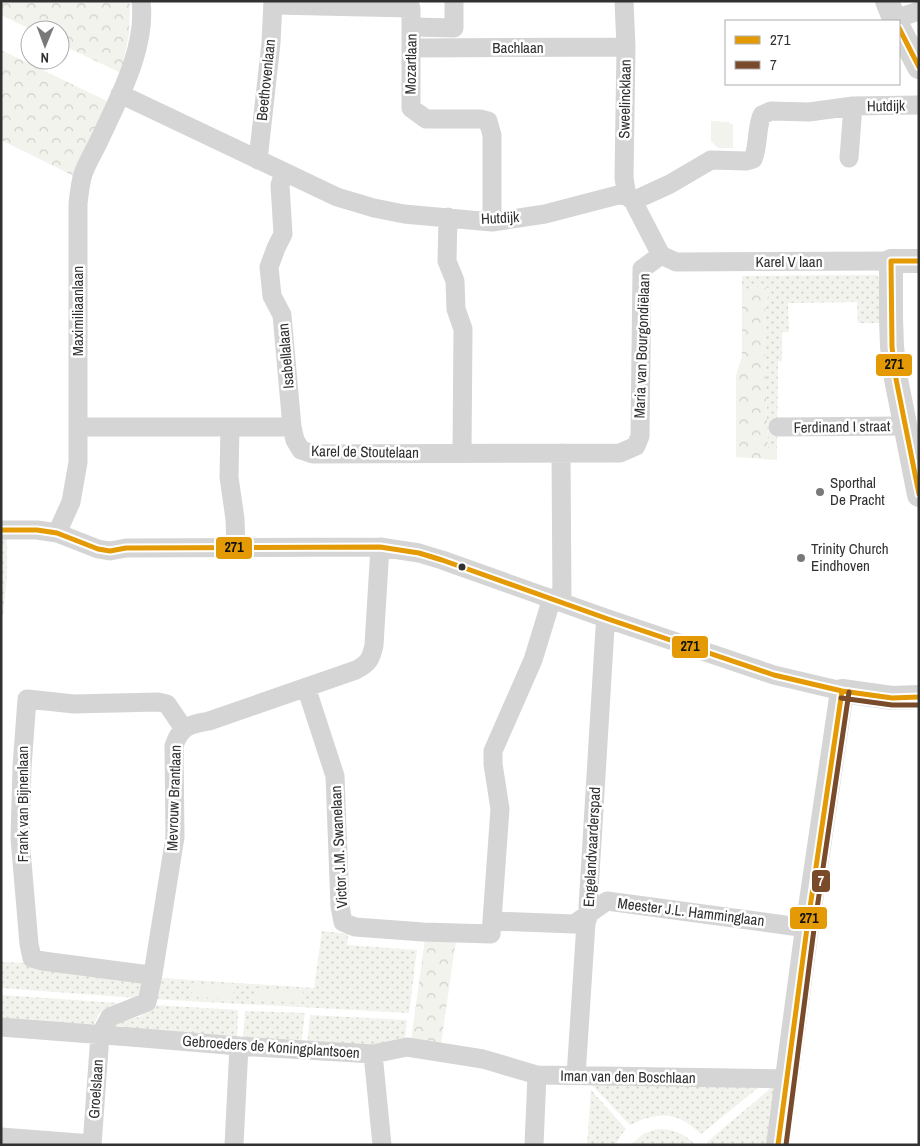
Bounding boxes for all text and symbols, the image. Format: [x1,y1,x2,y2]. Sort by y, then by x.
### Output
north arrow [20,20,70,70]
legend [725,20,900,85]
text: 271 [770,29,791,50]
street label: Mozartlaan [399,33,422,95]
street label: Bachlaan [492,37,544,58]
street label: Beethovenlaan [251,38,280,122]
text: N [40,49,49,67]
text: 7 [770,54,777,75]
street label: Sweelincklaan [613,59,636,139]
street label: Hutdijk [867,95,906,116]
street label: Hutdijk [480,206,520,229]
street label: Karel V laan [755,251,823,272]
street label: Maximiliaanlaan [67,266,88,356]
street label: Maria van Bourgondiëlaan [628,273,655,419]
street label: Isabellalaan [272,322,299,390]
line badge: 271 [875,353,913,377]
text: 271 [884,355,904,373]
street label: Ferdinand I straat [794,415,891,438]
street label: Karel de Stoutelaan [311,440,419,463]
place label: Sporthal De Pracht [830,472,885,510]
marker: Sporthal De Pracht [814,486,826,498]
line badge: 271 [215,536,253,560]
text: 271 [224,538,244,556]
place label: Trinity Church Eindhoven [811,538,888,576]
marker: Trinity Church Eindhoven [795,552,807,564]
unlabelled marker [457,562,467,572]
line badge: 271 [671,635,709,659]
text: 271 [680,637,700,655]
street label: Mevrouw Brantlaan [161,745,186,851]
street label: Frank van Bijnenlaan [12,746,33,862]
street label: Victor J.M. Swanelaan [325,785,352,909]
street label: Engelandvaarderspad [578,786,605,908]
line badge: 7 [811,869,831,893]
text: 7 [818,872,825,890]
street label: Meester J.L. Hamminglaan [616,892,766,931]
line badge: 271 [789,906,828,930]
text: 271 [799,909,819,927]
street label: Gebroeders de Koningplantsoen [182,1030,360,1063]
street label: Groelslaan [83,1059,108,1119]
street label: Iman van den Boschlaan [560,1065,696,1088]

